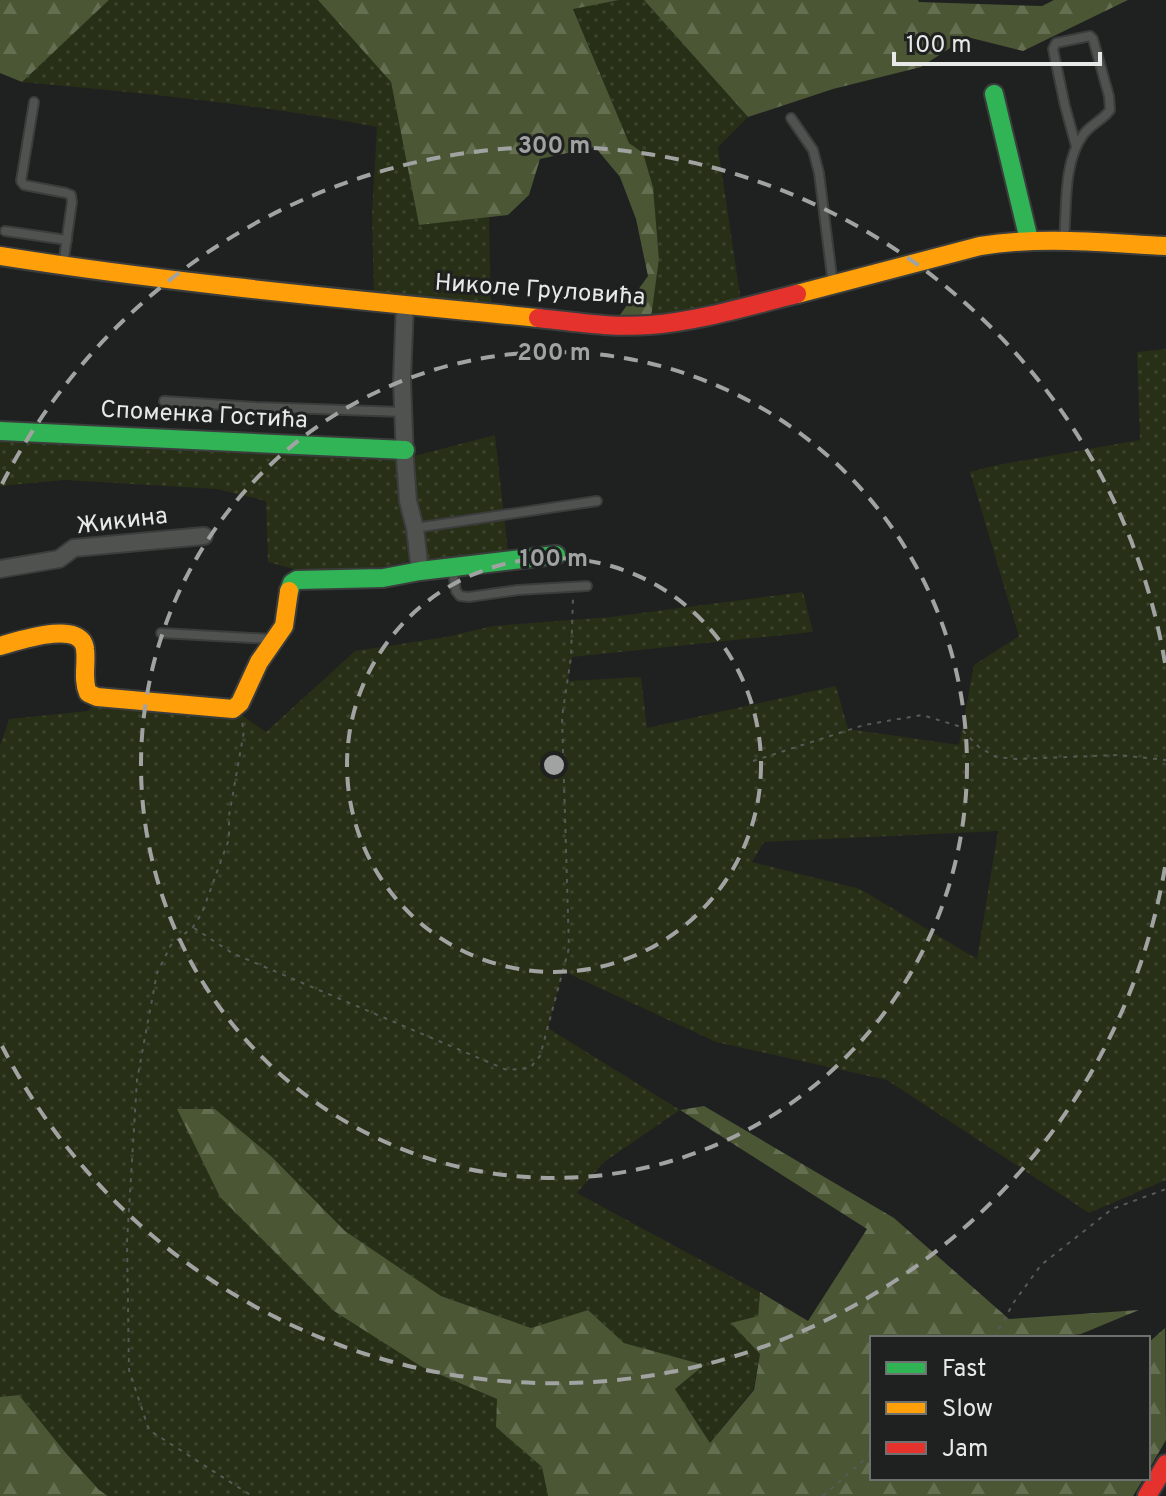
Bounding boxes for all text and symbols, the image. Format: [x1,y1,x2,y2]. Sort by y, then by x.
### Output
scale bar [894,16,1100,66]
text: 100 m [906,31,972,61]
text: 300 m [518,132,590,162]
street label: Николе Груловића [434,269,646,313]
text: 200 m [517,339,591,369]
street label: Споменка Гостића [99,396,309,436]
street label: Жикина [75,502,169,542]
text: 100 m [520,545,588,575]
centre of rings [540,751,568,779]
legend [870,1336,1150,1480]
text: Fast [942,1355,986,1385]
text: Slow [942,1395,993,1425]
text: Jam [942,1435,988,1465]

